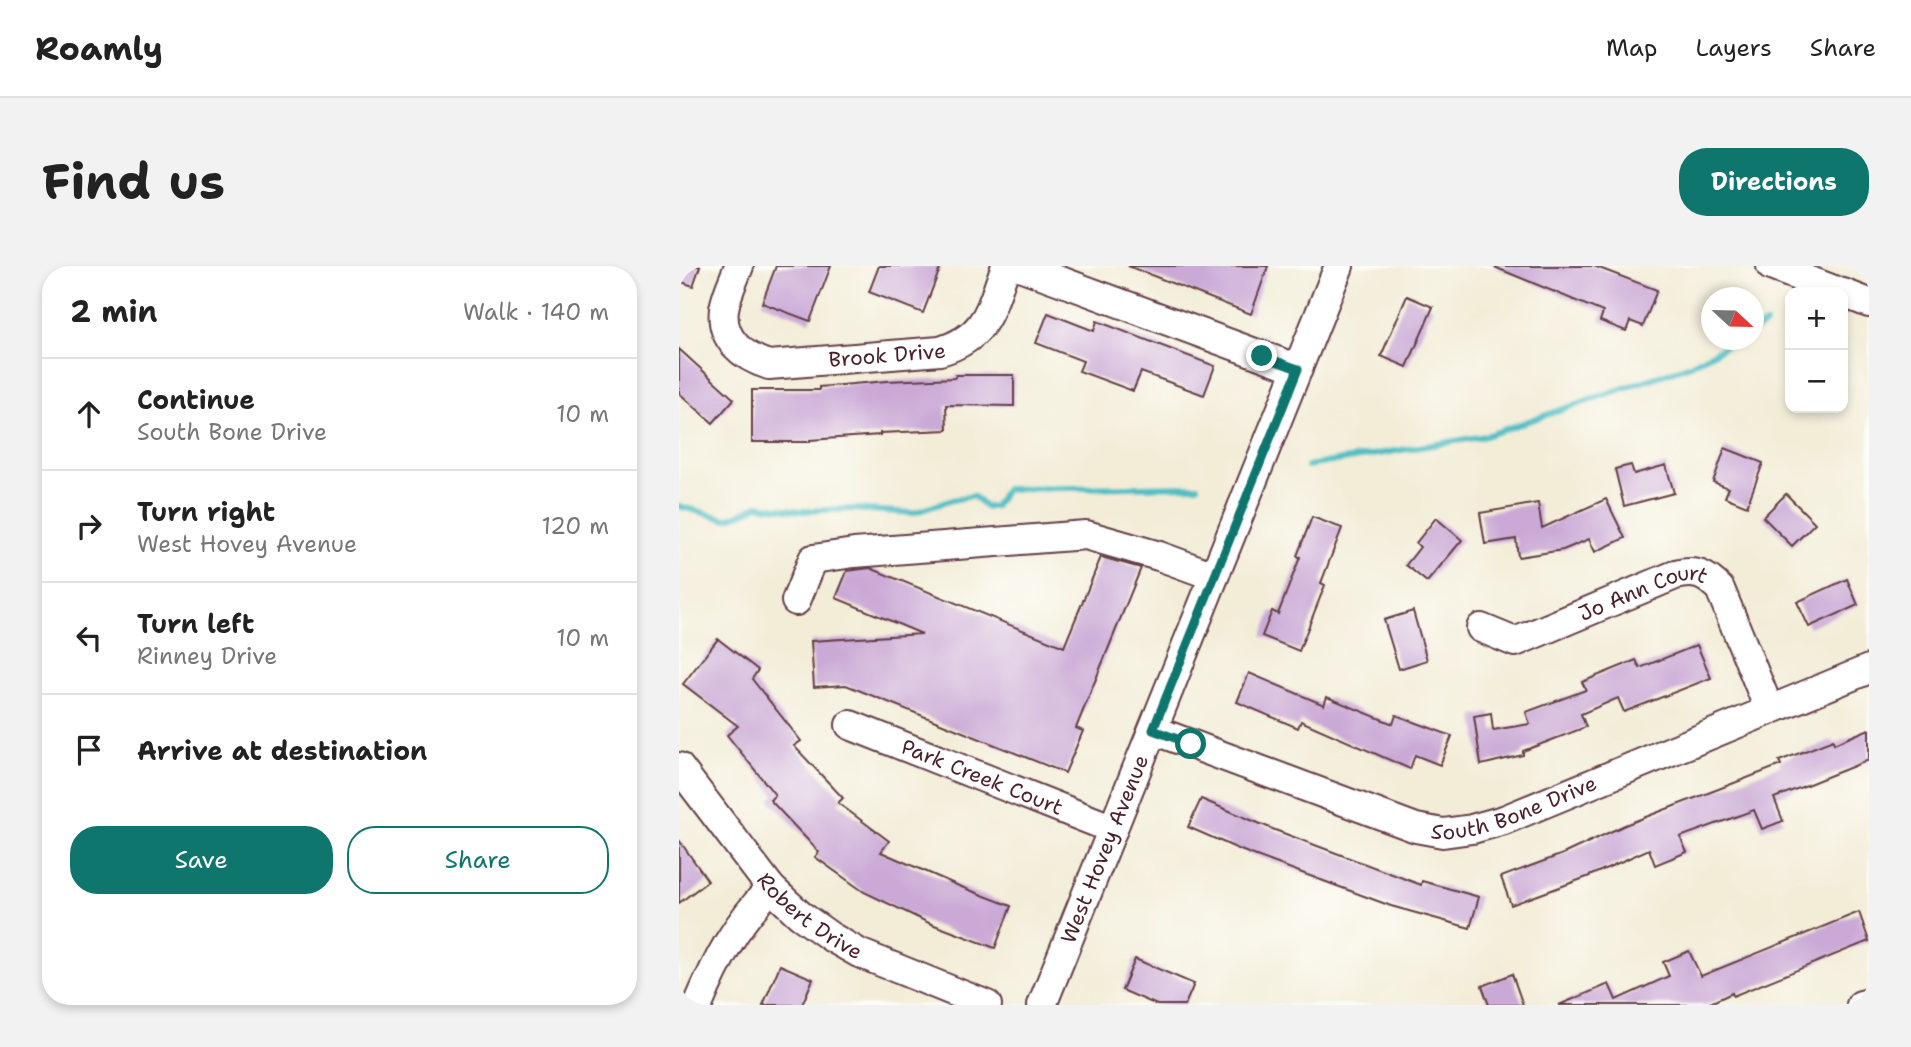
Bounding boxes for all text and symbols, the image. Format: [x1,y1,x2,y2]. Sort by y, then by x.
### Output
text: Roamly [35,26,163,71]
text: Map [1606,32,1657,64]
text: Layers [1695,32,1772,64]
text: Share [1810,32,1876,64]
button: Directions [1679,148,1869,216]
text: Find us [42,149,225,215]
north arrow [1701,287,1764,350]
map controls [1785,287,1848,413]
button: + [1785,287,1848,350]
text: 2 min [70,291,157,332]
text: Walk · 140 m [463,297,609,327]
street label: Brook Drive [828,337,947,374]
route end [1246,340,1277,371]
button: − [1785,350,1848,413]
text: Continue [137,382,255,417]
icon: ahead [70,395,108,433]
text: 10 m [556,399,609,429]
text: South Bone Drive [137,417,327,447]
text: Turn right [137,494,275,529]
icon: right [70,507,108,545]
text: 120 m [541,511,609,541]
text: West Hovey Avenue [137,529,357,559]
street label: Jo Ann Court [1574,559,1713,628]
text: Turn left [137,606,254,641]
icon: left [70,619,108,657]
text: 10 m [556,623,609,653]
text: Rinney Drive [137,641,277,671]
route start [1175,728,1206,759]
icon: arrive [70,731,108,769]
text: Arrive at destination [137,733,427,768]
street label: Park Creek Court [897,733,1067,822]
street label: West Hovey Avenue [1054,751,1155,948]
street label: South Bone Drive [1429,769,1601,847]
button: Save [70,826,333,894]
button: Share [347,826,609,894]
street label: Robert Drive [750,867,868,966]

